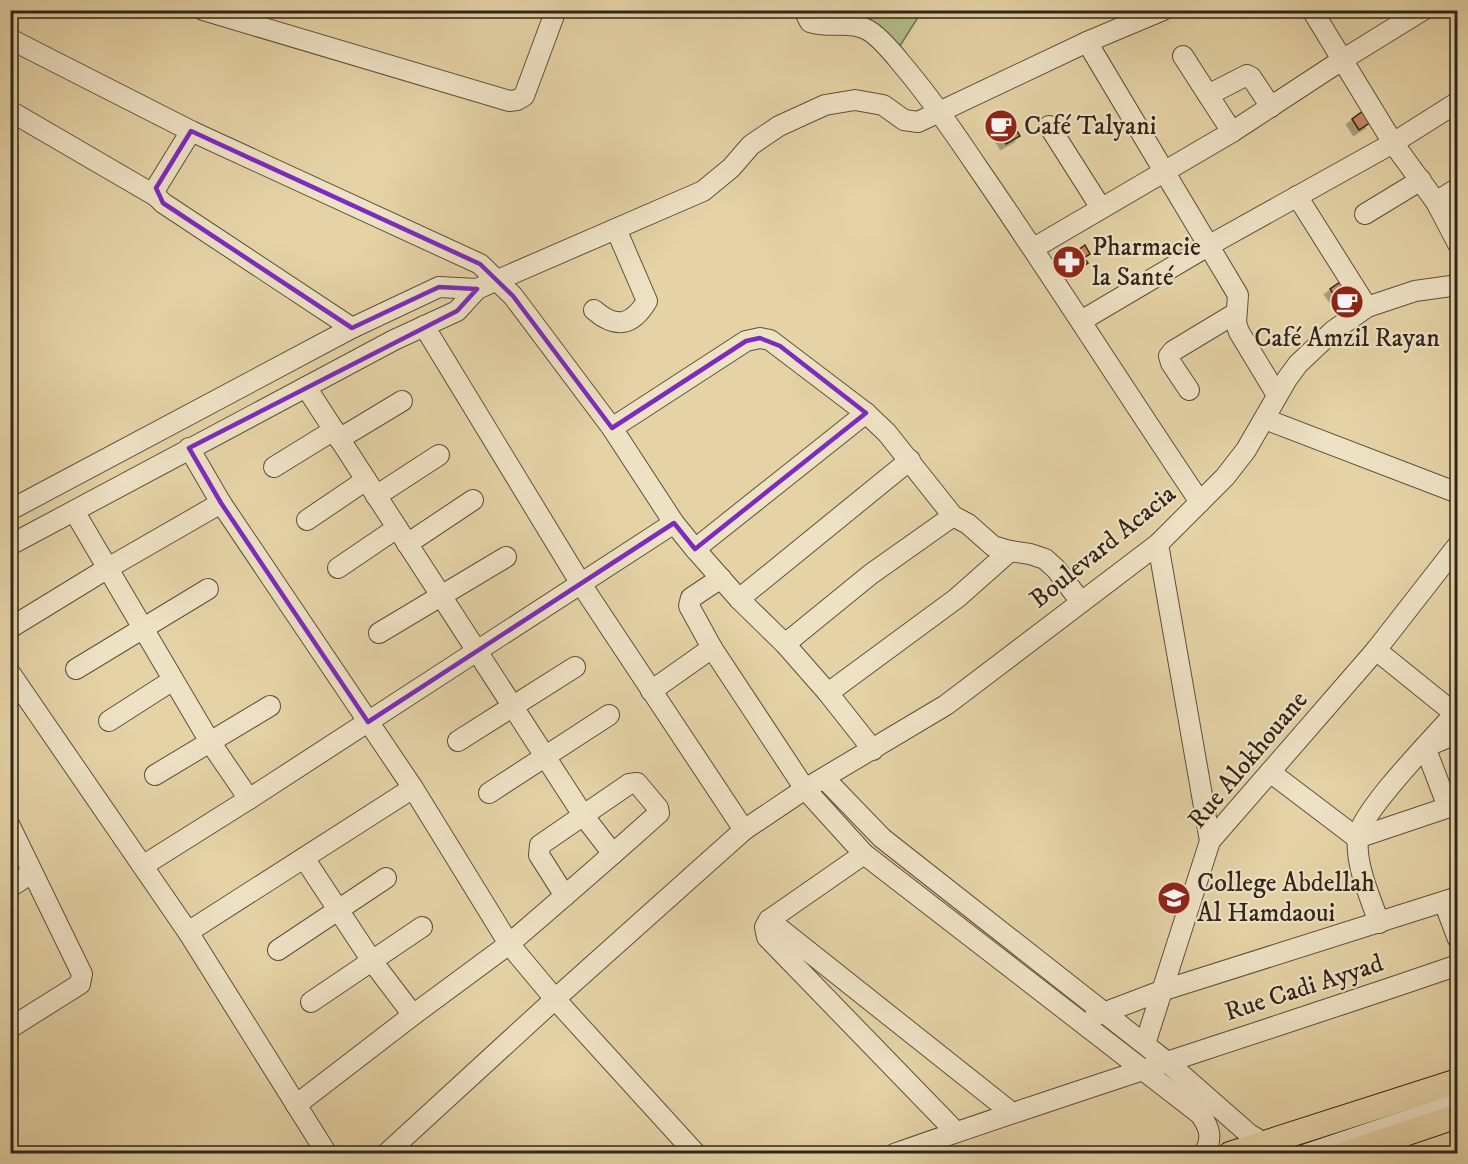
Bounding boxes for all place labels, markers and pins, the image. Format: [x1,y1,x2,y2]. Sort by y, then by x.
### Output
cafe icon: Café Talyani [983,108,1019,144]
place label: Café Talyani [1024,110,1156,143]
place label: Pharmacie la Santé [1092,231,1201,294]
pharmacy icon: Pharmacie la Santé [1051,244,1087,280]
cafe icon: Café Amzil Rayan [1329,284,1365,320]
place label: Café Amzil Rayan [1254,322,1440,355]
place label: College Abdellah Al Hamdaoui [1197,867,1375,930]
school or university icon: College Abdellah Al Hamdaoui [1156,880,1192,916]

